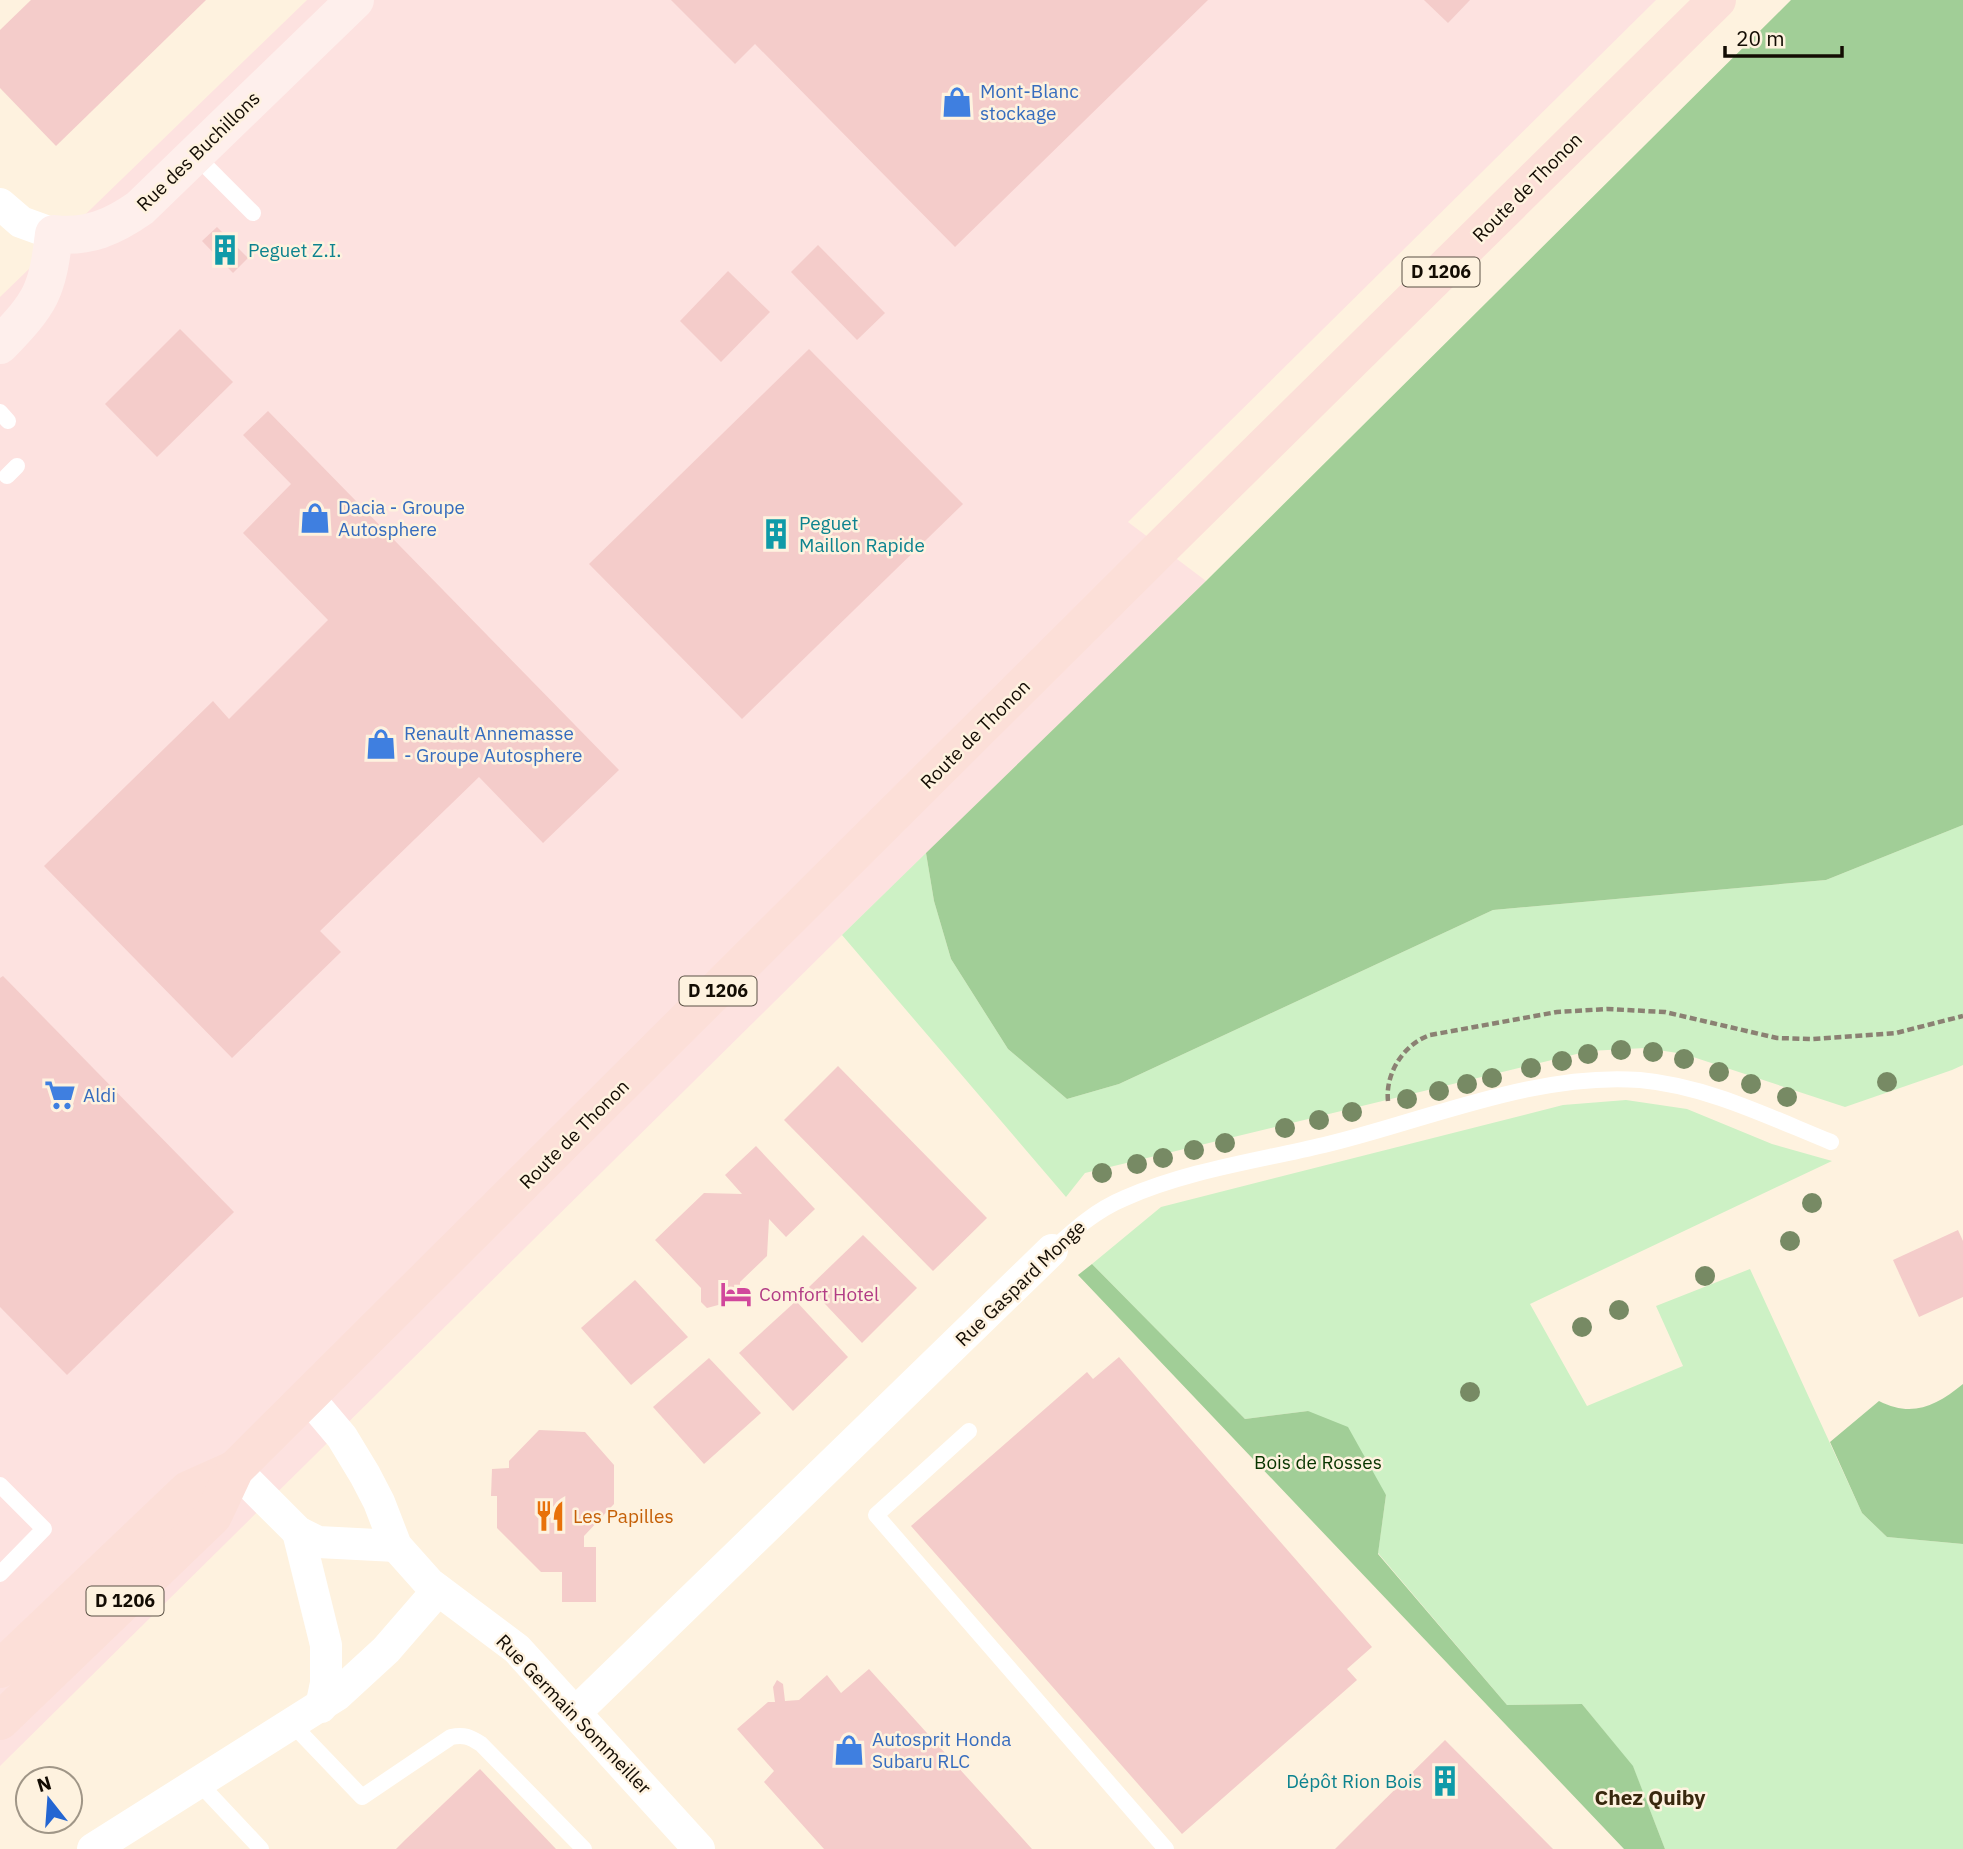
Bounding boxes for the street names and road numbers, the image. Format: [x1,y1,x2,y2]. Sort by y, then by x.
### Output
street label: Rue des Buchillons [131,86,265,216]
street label: Route de Thonon [1467,127,1587,247]
road number: D 1206 [1402,258,1480,286]
street label: Route de Thonon [915,674,1035,794]
road number: D 1206 [680,976,756,1006]
street label: Route de Thonon [514,1074,634,1194]
street label: Rue Gaspard Monge [950,1215,1090,1351]
road number: D 1206 [86,1586,164,1616]
street label: Rue Germain Sommeiller [491,1629,657,1799]

